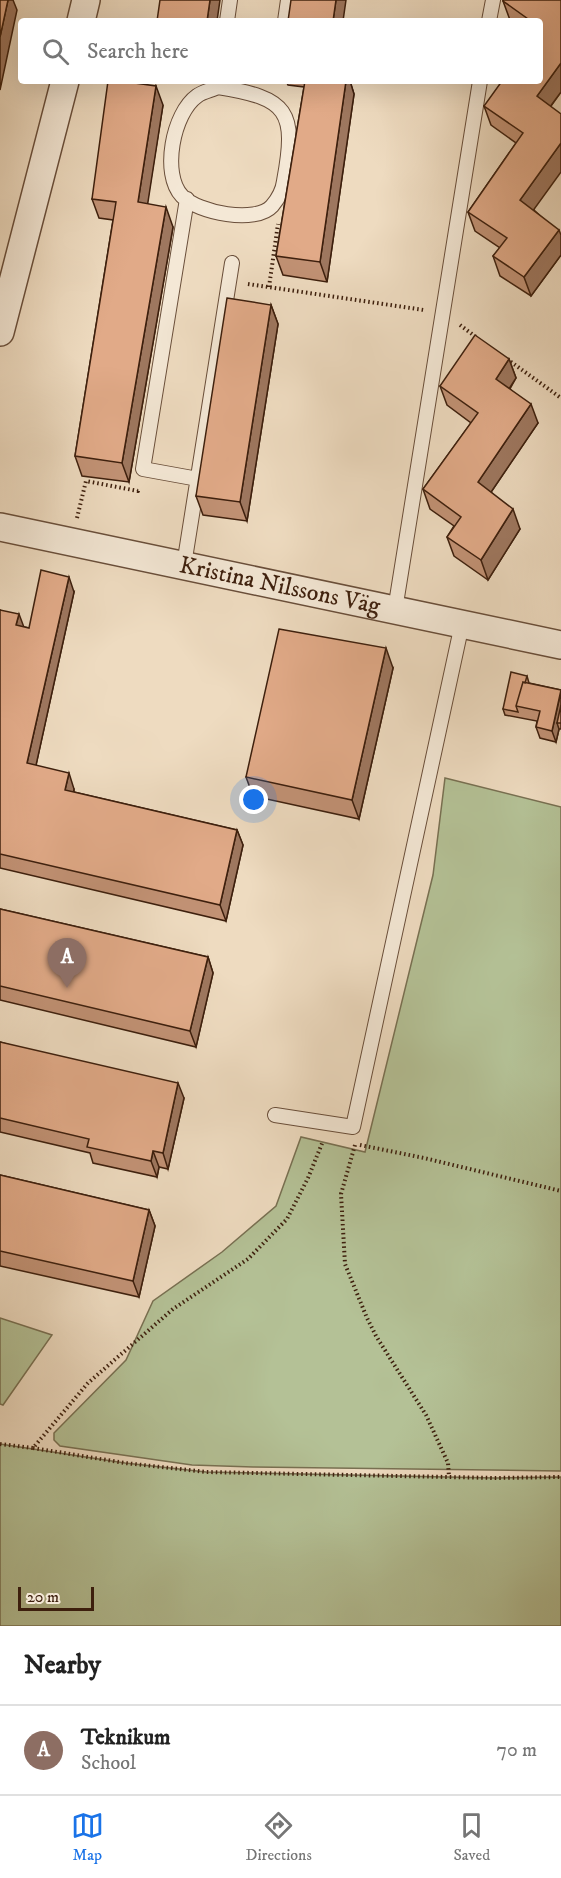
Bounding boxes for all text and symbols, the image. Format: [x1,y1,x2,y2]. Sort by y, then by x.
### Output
search box [18,18,543,84]
icon: search [39,35,72,68]
text: Search here [87,38,189,65]
street label: Kristina Nilssons Väg [177,550,383,622]
your location [239,785,268,814]
pin: A [48,938,86,988]
scale bar [18,1584,94,1612]
text: 20 m [27,1587,59,1607]
text: Nearby [24,1649,101,1682]
text: Teknikum [81,1724,171,1751]
text: A [37,1738,50,1763]
text: 70 m [496,1738,537,1763]
text: School [81,1751,136,1776]
tab: Map [71,1809,104,1865]
tab: Directions [245,1809,312,1865]
tab: Saved [453,1809,490,1865]

